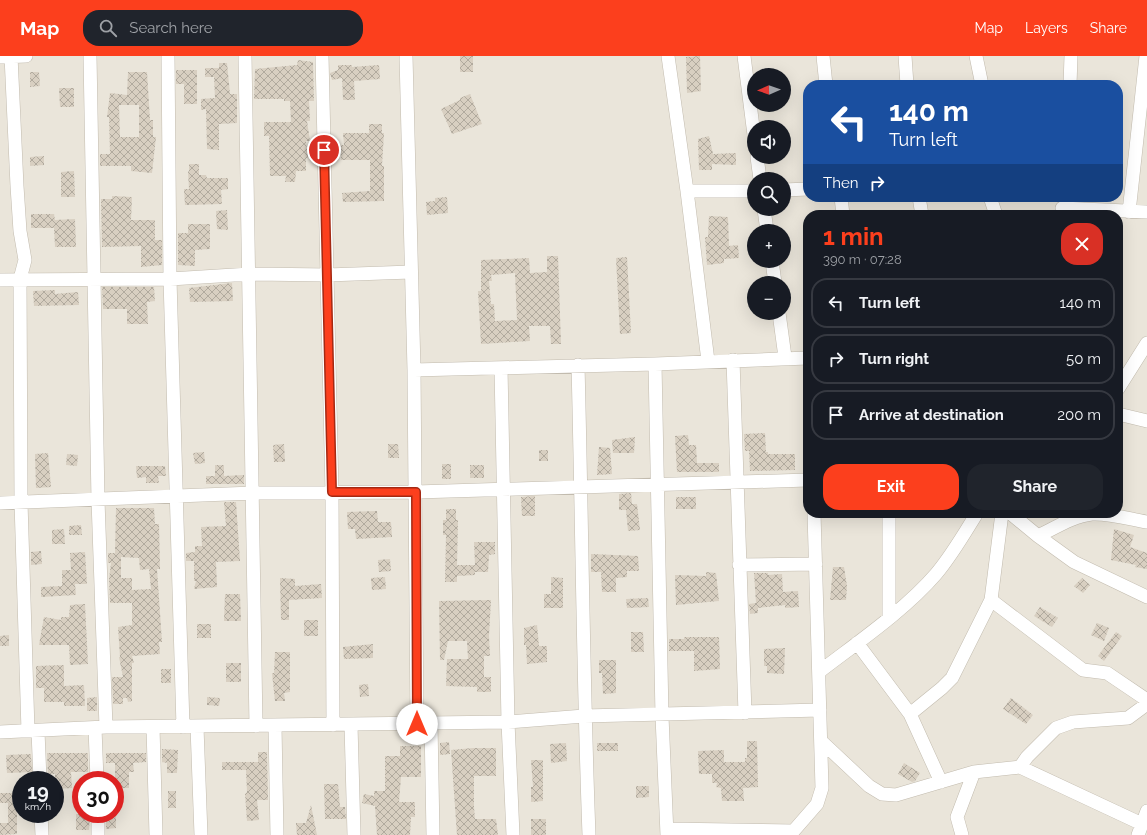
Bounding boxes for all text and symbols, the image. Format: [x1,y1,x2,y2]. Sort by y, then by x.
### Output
search box [83,10,363,46]
text: Map [20,17,59,39]
icon: search [97,17,119,39]
text: Search here [129,19,213,37]
text: Map [975,20,1003,36]
text: Layers [1025,20,1068,36]
text: Share [1090,20,1127,36]
north arrow [747,68,791,112]
map controls [747,68,791,320]
text: 140 m [889,95,969,128]
icon: left [823,96,875,148]
button: sound [747,120,791,164]
text: Turn left [889,129,958,150]
pin [307,133,341,167]
icon: arrive [313,139,335,161]
button: search [747,172,791,216]
icon: right [866,172,888,194]
text: Then [823,174,858,192]
text: 1 min [823,222,884,251]
button: close [1061,223,1103,265]
button: + [747,224,791,268]
text: 390 m · 07:28 [823,252,902,267]
button: − [747,276,791,320]
icon: left [825,292,847,314]
text: Turn left [859,294,920,312]
text: 140 m [1060,294,1101,312]
icon: right [825,348,847,370]
text: Turn right [859,350,929,368]
text: 50 m [1066,350,1101,368]
icon: arrive [825,404,847,426]
text: Arrive at destination [859,406,1004,424]
text: 200 m [1057,406,1101,424]
button: Exit [823,464,959,510]
button: Share [967,464,1103,510]
position arrow [396,703,438,745]
speed limit sign: 30 [72,771,124,823]
text: 19 [27,780,49,804]
text: km/h [25,801,51,812]

